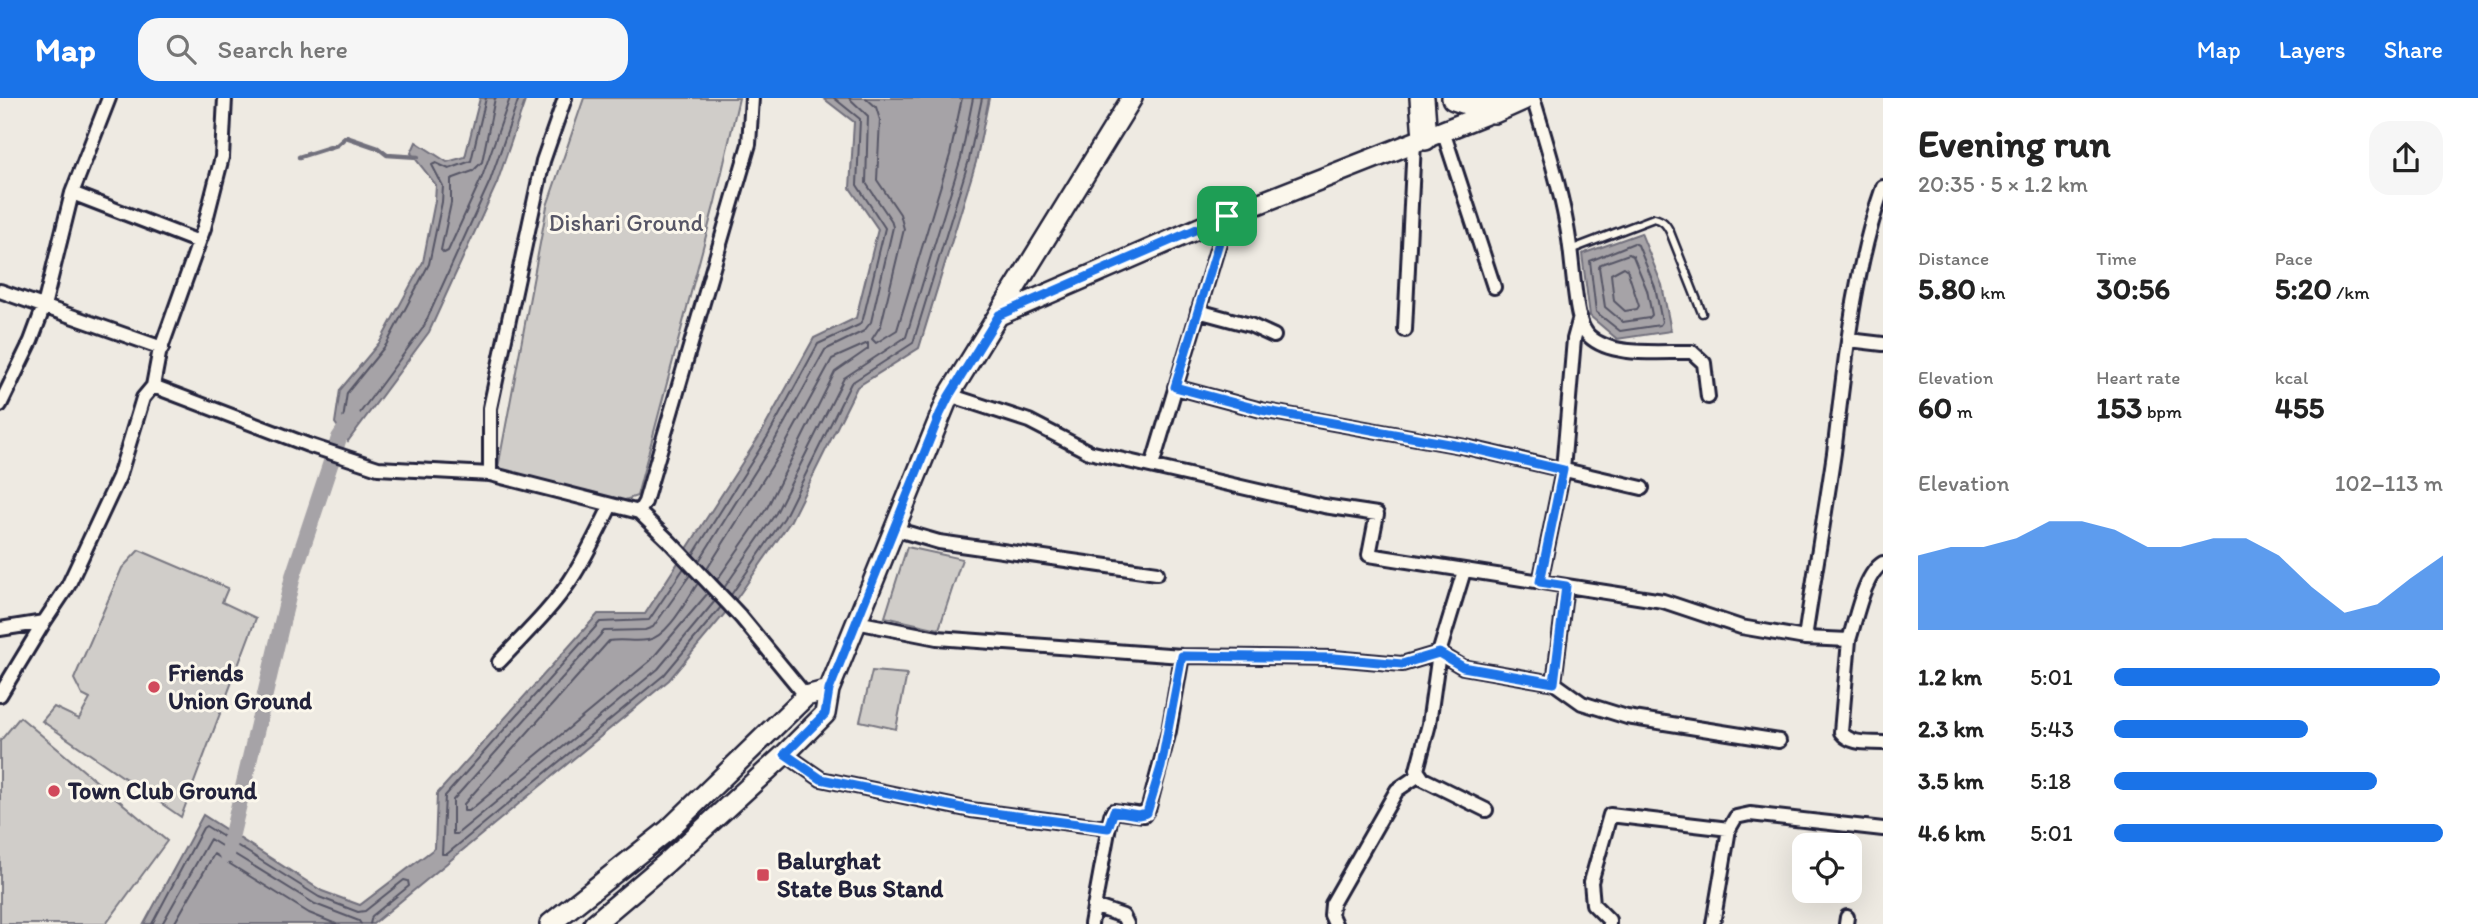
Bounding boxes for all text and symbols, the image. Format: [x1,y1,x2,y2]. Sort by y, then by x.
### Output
search box [138,18,628,81]
text: Map [35,30,96,69]
icon: search [162,30,200,68]
text: Search here [218,33,348,65]
text: Map [2197,35,2241,64]
text: Layers [2279,35,2346,64]
text: Share [2384,35,2443,64]
text: Evening run [1918,121,2111,167]
button: share [2369,121,2443,195]
text: 20:35 · 5 × 1.2 km [1918,170,2088,198]
pin [1197,186,1257,246]
icon: arrive [1208,197,1246,235]
park label: Dishari Ground [548,208,704,237]
text: Distance [1918,247,1989,270]
text: Time [2096,247,2137,270]
text: Pace [2275,247,2313,270]
text: 5.80 [1918,270,1976,307]
text: 30:56 [2096,270,2170,307]
text: 5:20 [2275,270,2332,307]
text: km [1976,281,2005,304]
text: /km [2332,281,2369,304]
text: Elevation [1918,366,1994,389]
text: Heart rate [2096,366,2180,389]
text: kcal [2275,366,2308,389]
text: 60 [1918,389,1952,426]
text: 153 [2096,389,2142,426]
text: 455 [2275,389,2324,426]
text: m [1952,400,1973,423]
text: bpm [2142,400,2182,423]
text: Elevation [1918,469,2009,497]
text: 102–113 m [2335,469,2443,497]
place label: Friends Union Ground [168,658,312,715]
text: 1.2 km [1918,663,1982,691]
text: 5:01 [2030,663,2073,691]
marker: Friends Union Ground [146,679,162,695]
text: 2.3 km [1918,715,1984,743]
text: 5:43 [2030,715,2074,743]
text: 3.5 km [1918,767,1984,795]
text: 5:18 [2030,767,2071,795]
place label: Town Club Ground [67,776,258,805]
marker: Town Club Ground [46,783,62,799]
text: 4.6 km [1918,819,1985,847]
text: 5:01 [2030,819,2073,847]
map controls [1792,833,1862,903]
button: locate [1792,833,1862,903]
place label: Balurghat State Bus Stand [777,846,944,903]
marker: Balurghat State Bus Stand [755,867,771,883]

